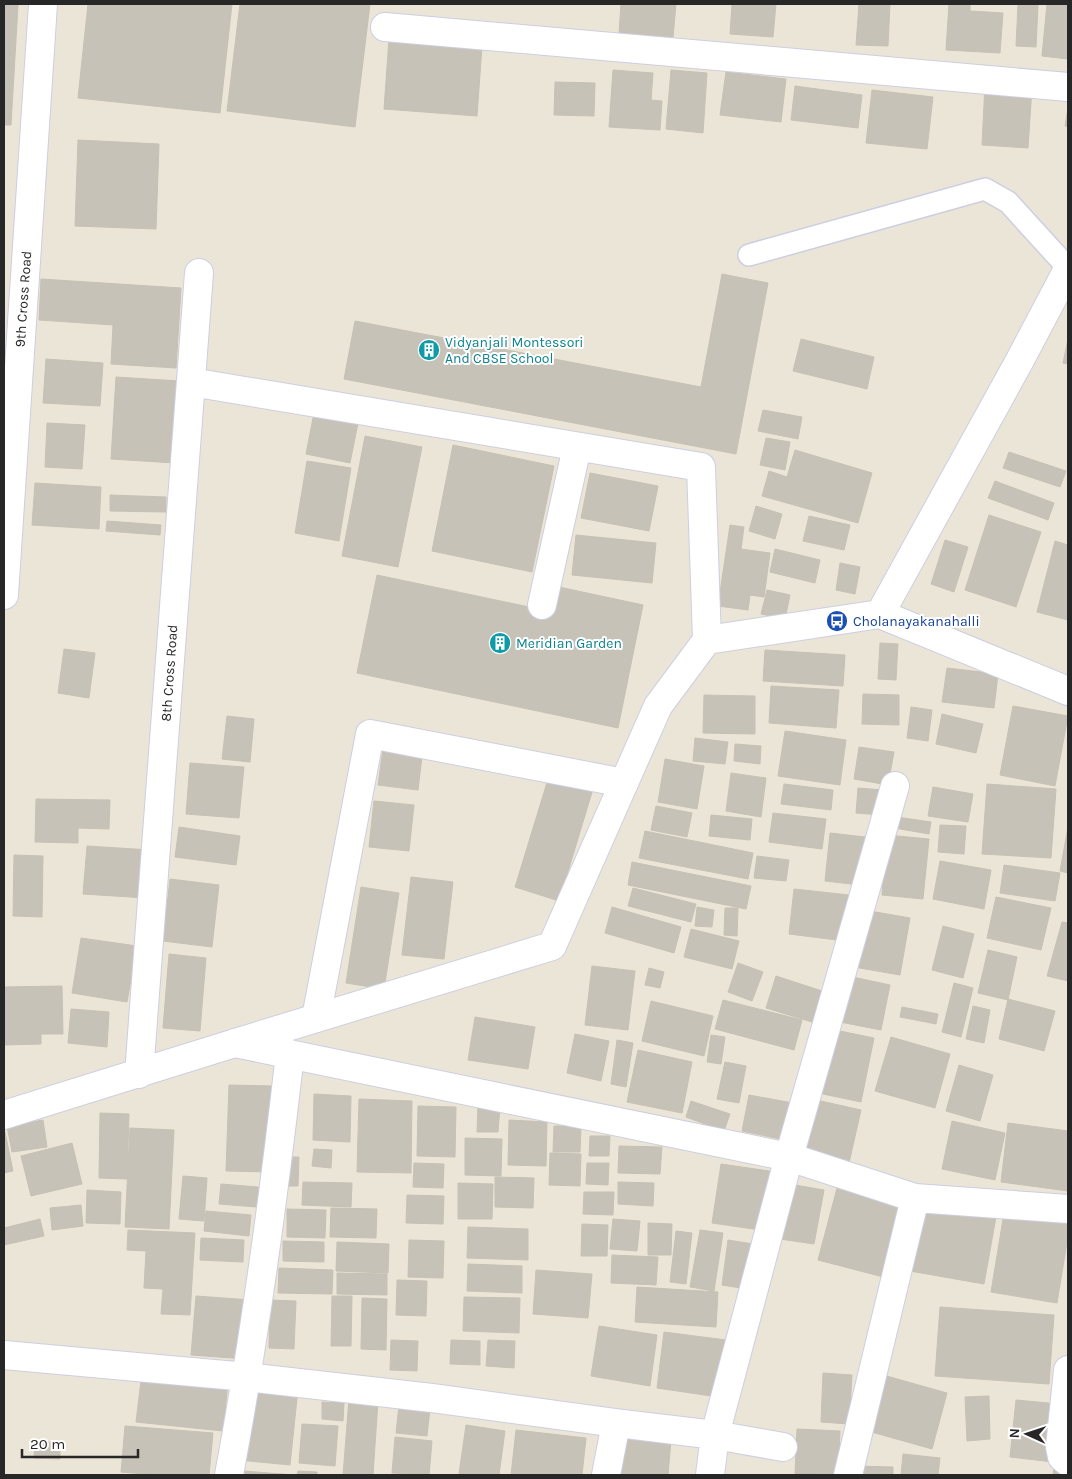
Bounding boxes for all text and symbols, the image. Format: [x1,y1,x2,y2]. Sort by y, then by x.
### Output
street label: 9th Cross Road [12,250,35,348]
place label: Vidyanjali Montessori And CBSE School [445,334,584,367]
building icon: Vidyanjali Montessori And CBSE School [417,338,441,362]
bus stop icon: Cholanayakanahalli [825,609,849,633]
place label: Cholanayakanahalli [853,613,980,630]
street label: 8th Cross Road [158,624,181,722]
building icon: Meridian Garden [488,631,512,655]
place label: Meridian Garden [516,635,622,652]
north arrow [1002,1409,1052,1459]
scale bar [22,1426,139,1458]
text: N [1006,1428,1023,1439]
text: 20 m [30,1435,65,1453]

